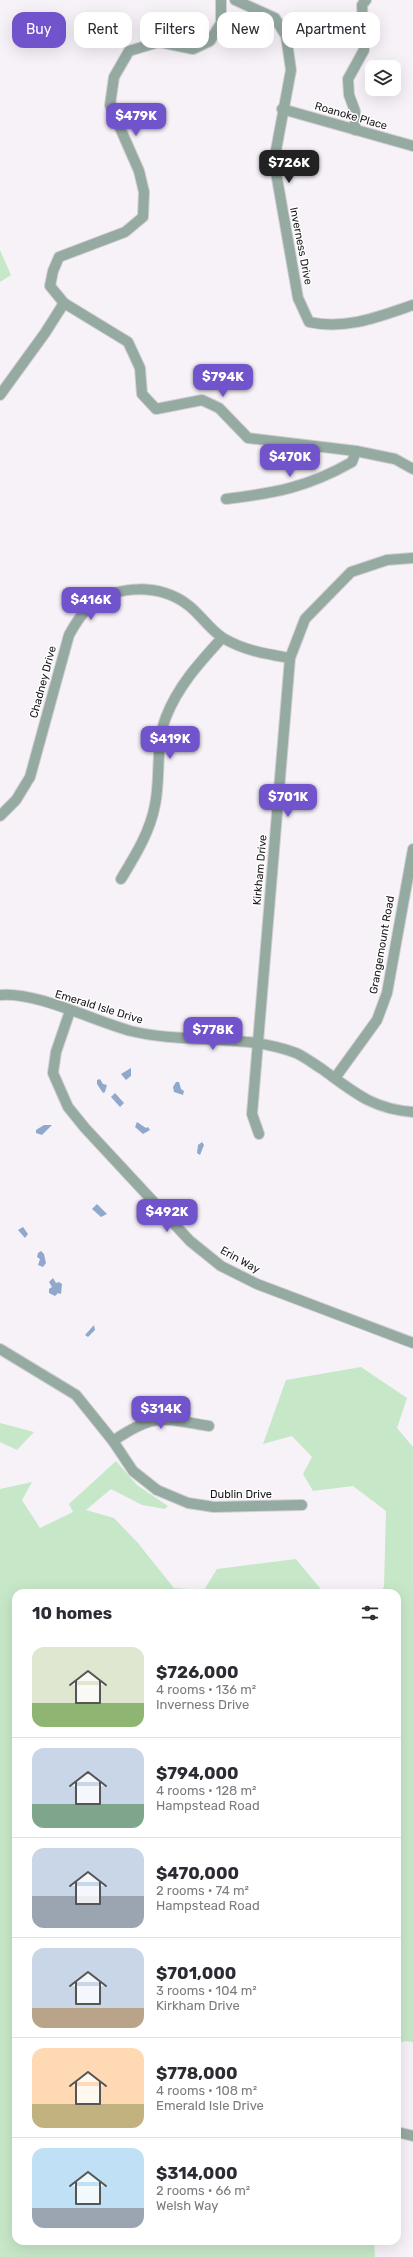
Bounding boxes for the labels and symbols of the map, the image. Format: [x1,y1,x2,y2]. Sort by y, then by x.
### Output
street label: Roanoke Place [313,99,389,133]
pin: $479K [108,103,164,137]
pin: $726K [261,150,317,184]
street label: Inverness Drive [287,206,315,286]
pin: $794K [195,364,251,398]
pin: $470K [262,444,318,478]
pin: $416K [63,587,119,621]
street label: Chadney Drive [27,644,59,720]
pin: $419K [142,726,198,760]
pin: $701K [260,784,316,818]
street label: Kirkham Drive [250,834,270,906]
street label: Grangemount Road [367,895,397,995]
street label: Emerald Isle Drive [53,987,145,1027]
pin: $778K [185,1017,241,1051]
pin: $492K [139,1199,195,1233]
street label: Erin Way [218,1244,262,1276]
pin: $314K [133,1396,189,1430]
street label: Dublin Drive [210,1488,272,1501]

